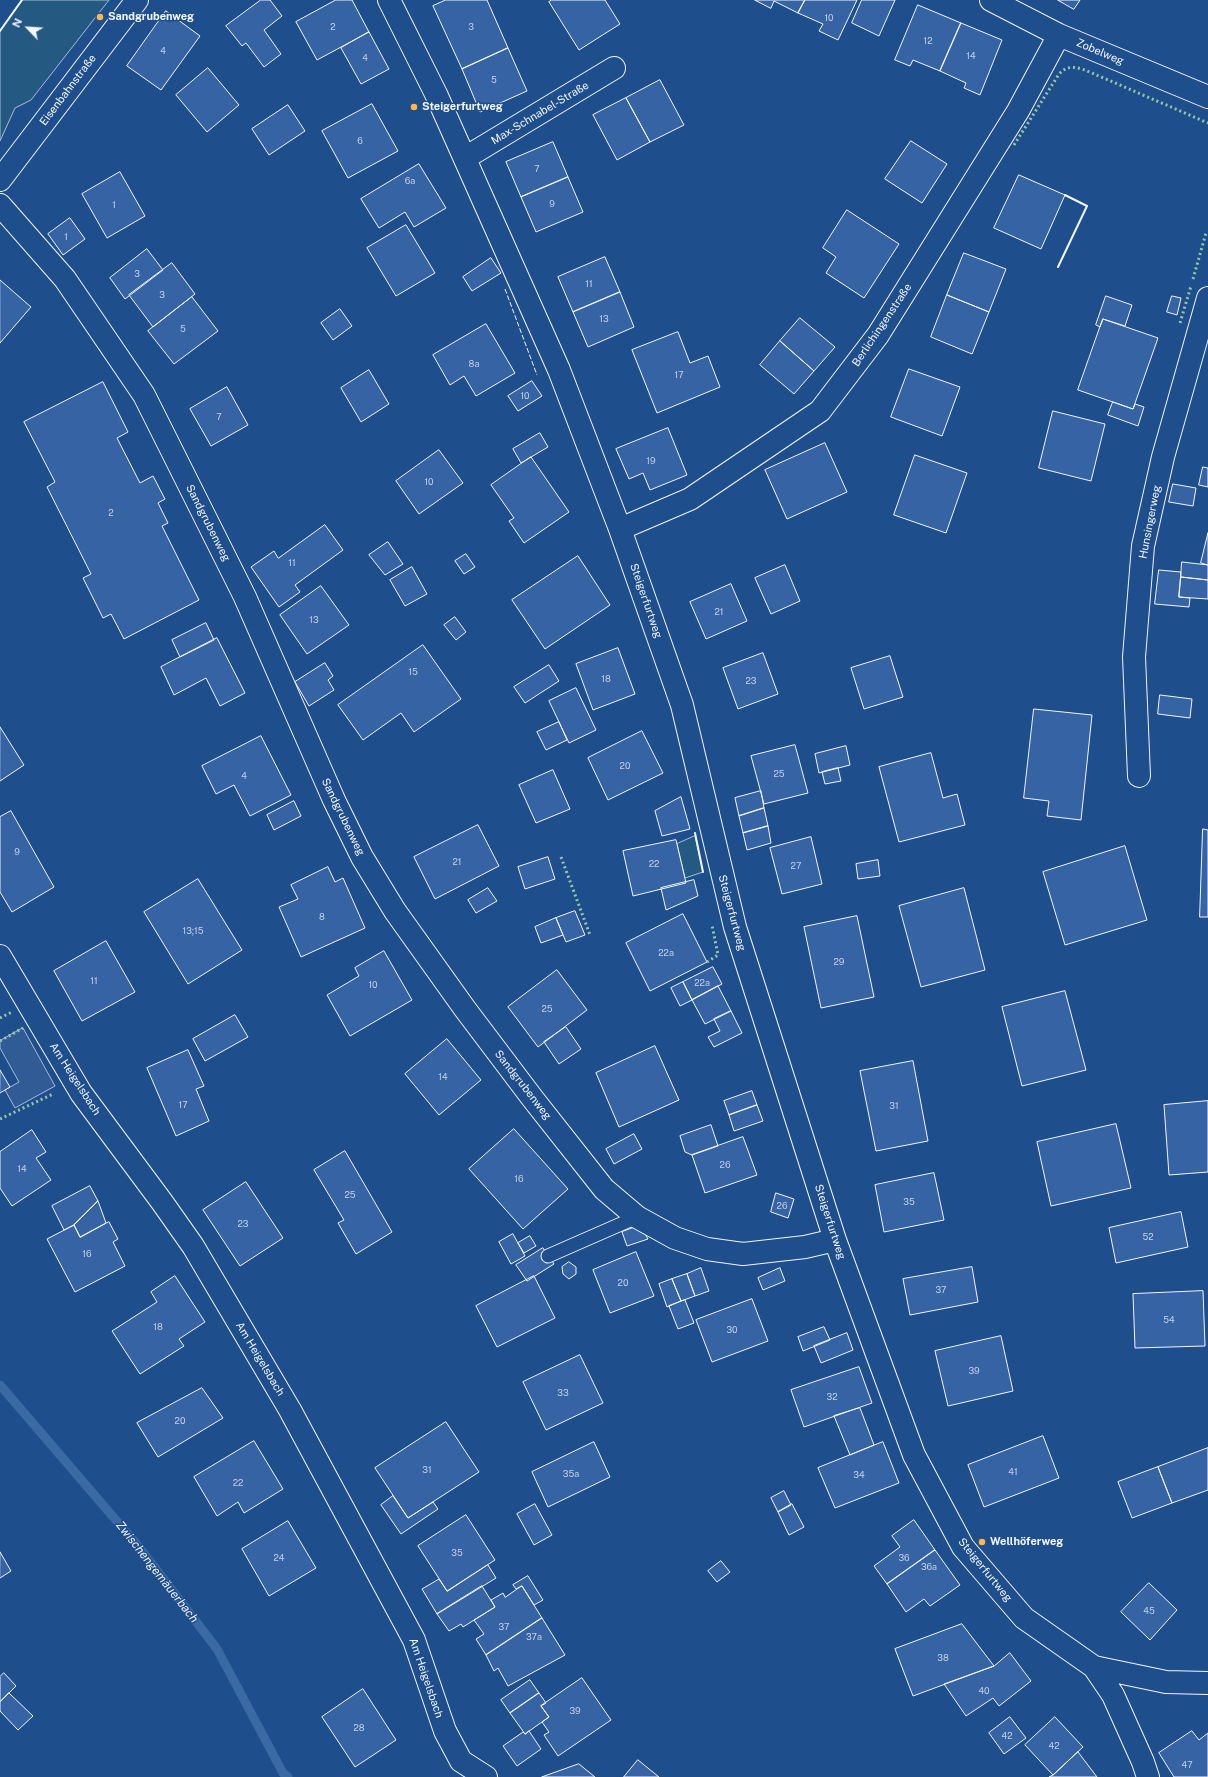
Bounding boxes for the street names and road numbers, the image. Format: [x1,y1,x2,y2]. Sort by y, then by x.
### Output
street label: Zobelweg [1074,36,1126,68]
street label: Eisenbahnstraße [37,52,99,128]
street label: Max-Schnabel-Straße [489,79,591,147]
street label: Berlichingenstraße [849,281,915,369]
street label: Sandgrubenweg [183,482,233,564]
street label: Hunsingerweg [1136,484,1164,560]
street label: Steigerfurtweg [627,562,665,640]
street label: Sandgrubenweg [319,776,367,858]
street label: Steigerfurtweg [715,873,749,953]
street label: Am Heigelsbach [47,1040,103,1118]
street label: Sandgrubenweg [492,1048,554,1122]
street label: Steigerfurtweg [812,1183,848,1261]
street label: Am Heigelsbach [233,1320,287,1398]
street label: Steigerfurtweg [955,1535,1015,1605]
street label: Am Heigelsbach [406,1636,446,1720]

